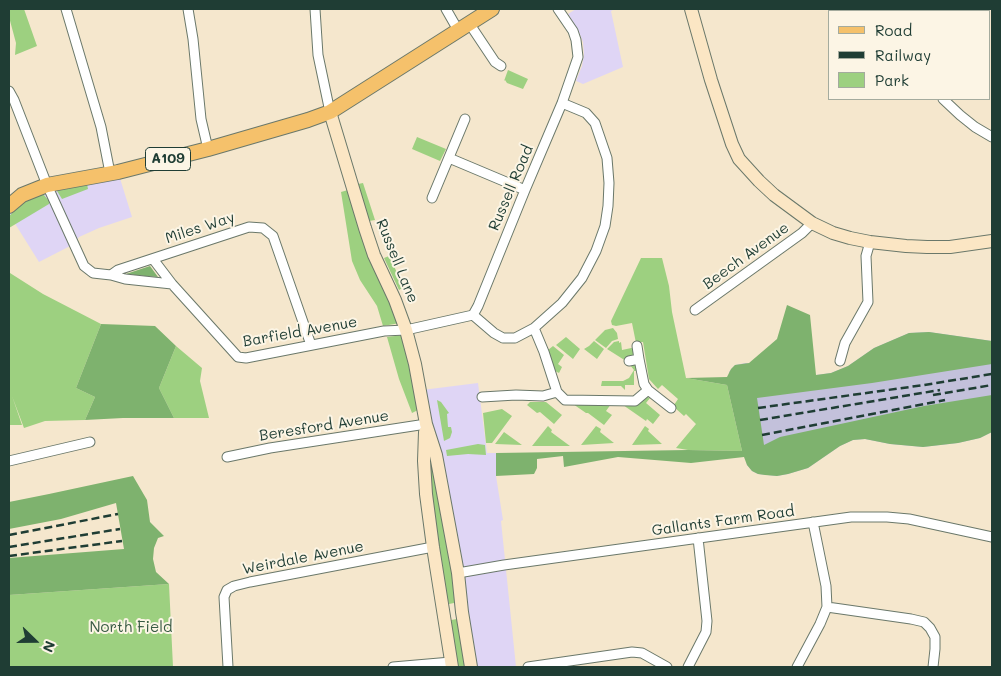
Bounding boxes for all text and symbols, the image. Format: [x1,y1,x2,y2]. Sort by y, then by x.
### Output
legend [828,10,991,100]
text: Road [875,20,912,40]
text: Railway [875,45,931,65]
text: Park [875,70,909,90]
street label: Russell Road [485,142,537,234]
road number: A109 [146,148,190,170]
street label: Miles Way [163,208,237,248]
street label: Russell Lane [372,216,422,306]
street label: Beech Avenue [700,219,792,293]
street label: Barfield Avenue [241,313,359,351]
street label: Beresford Avenue [258,407,390,445]
street label: Gallants Farm Road [651,502,795,540]
street label: Weirdale Avenue [241,537,365,579]
north arrow [10,616,60,666]
park label: North Field [90,618,172,636]
text: N [39,638,60,655]

